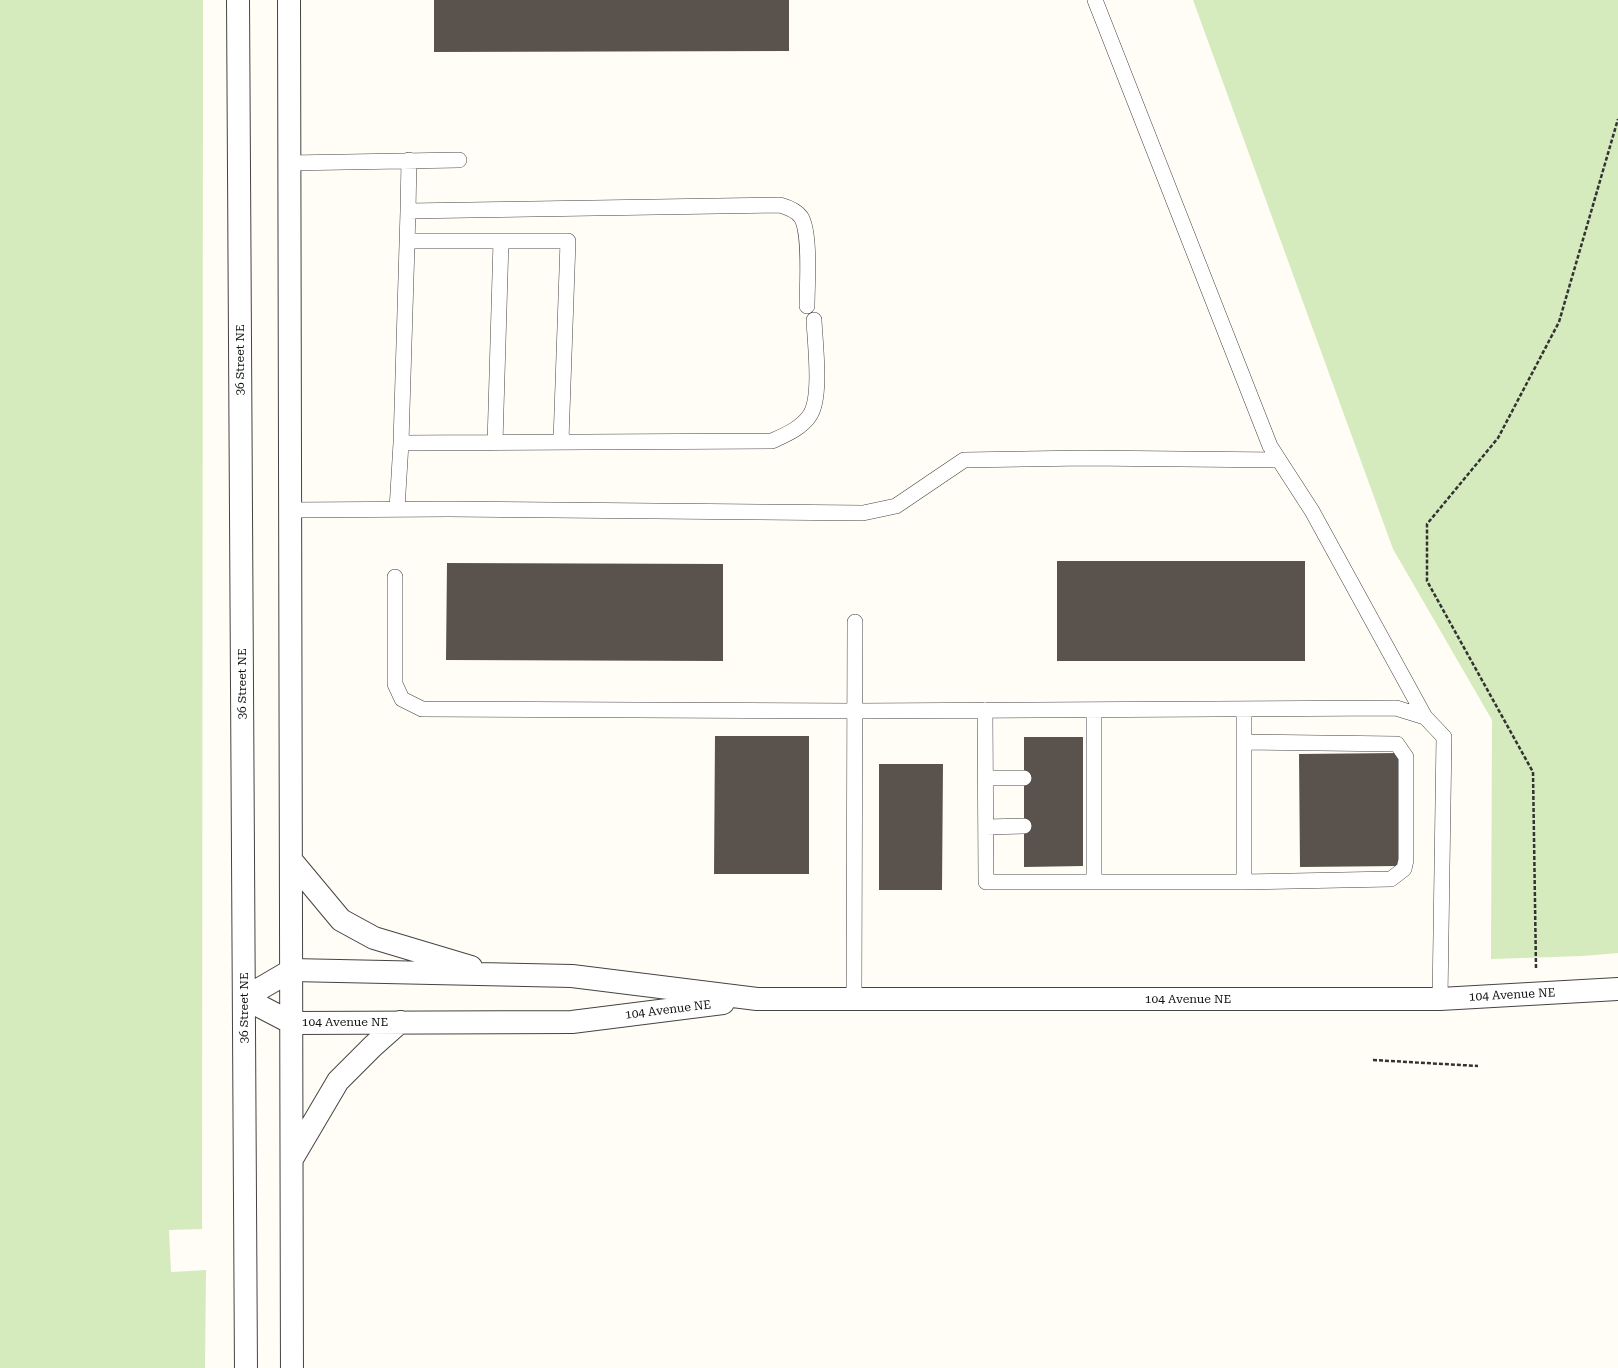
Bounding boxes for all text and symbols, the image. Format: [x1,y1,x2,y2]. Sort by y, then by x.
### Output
street label: 36 Street NE [233,324,247,396]
street label: 36 Street NE [235,648,249,720]
street label: 36 Street NE [237,972,251,1044]
street label: 104 Avenue NE [1468,986,1556,1004]
street label: 104 Avenue NE [1145,992,1231,1006]
street label: 104 Avenue NE [624,998,712,1022]
street label: 104 Avenue NE [302,1015,388,1029]

